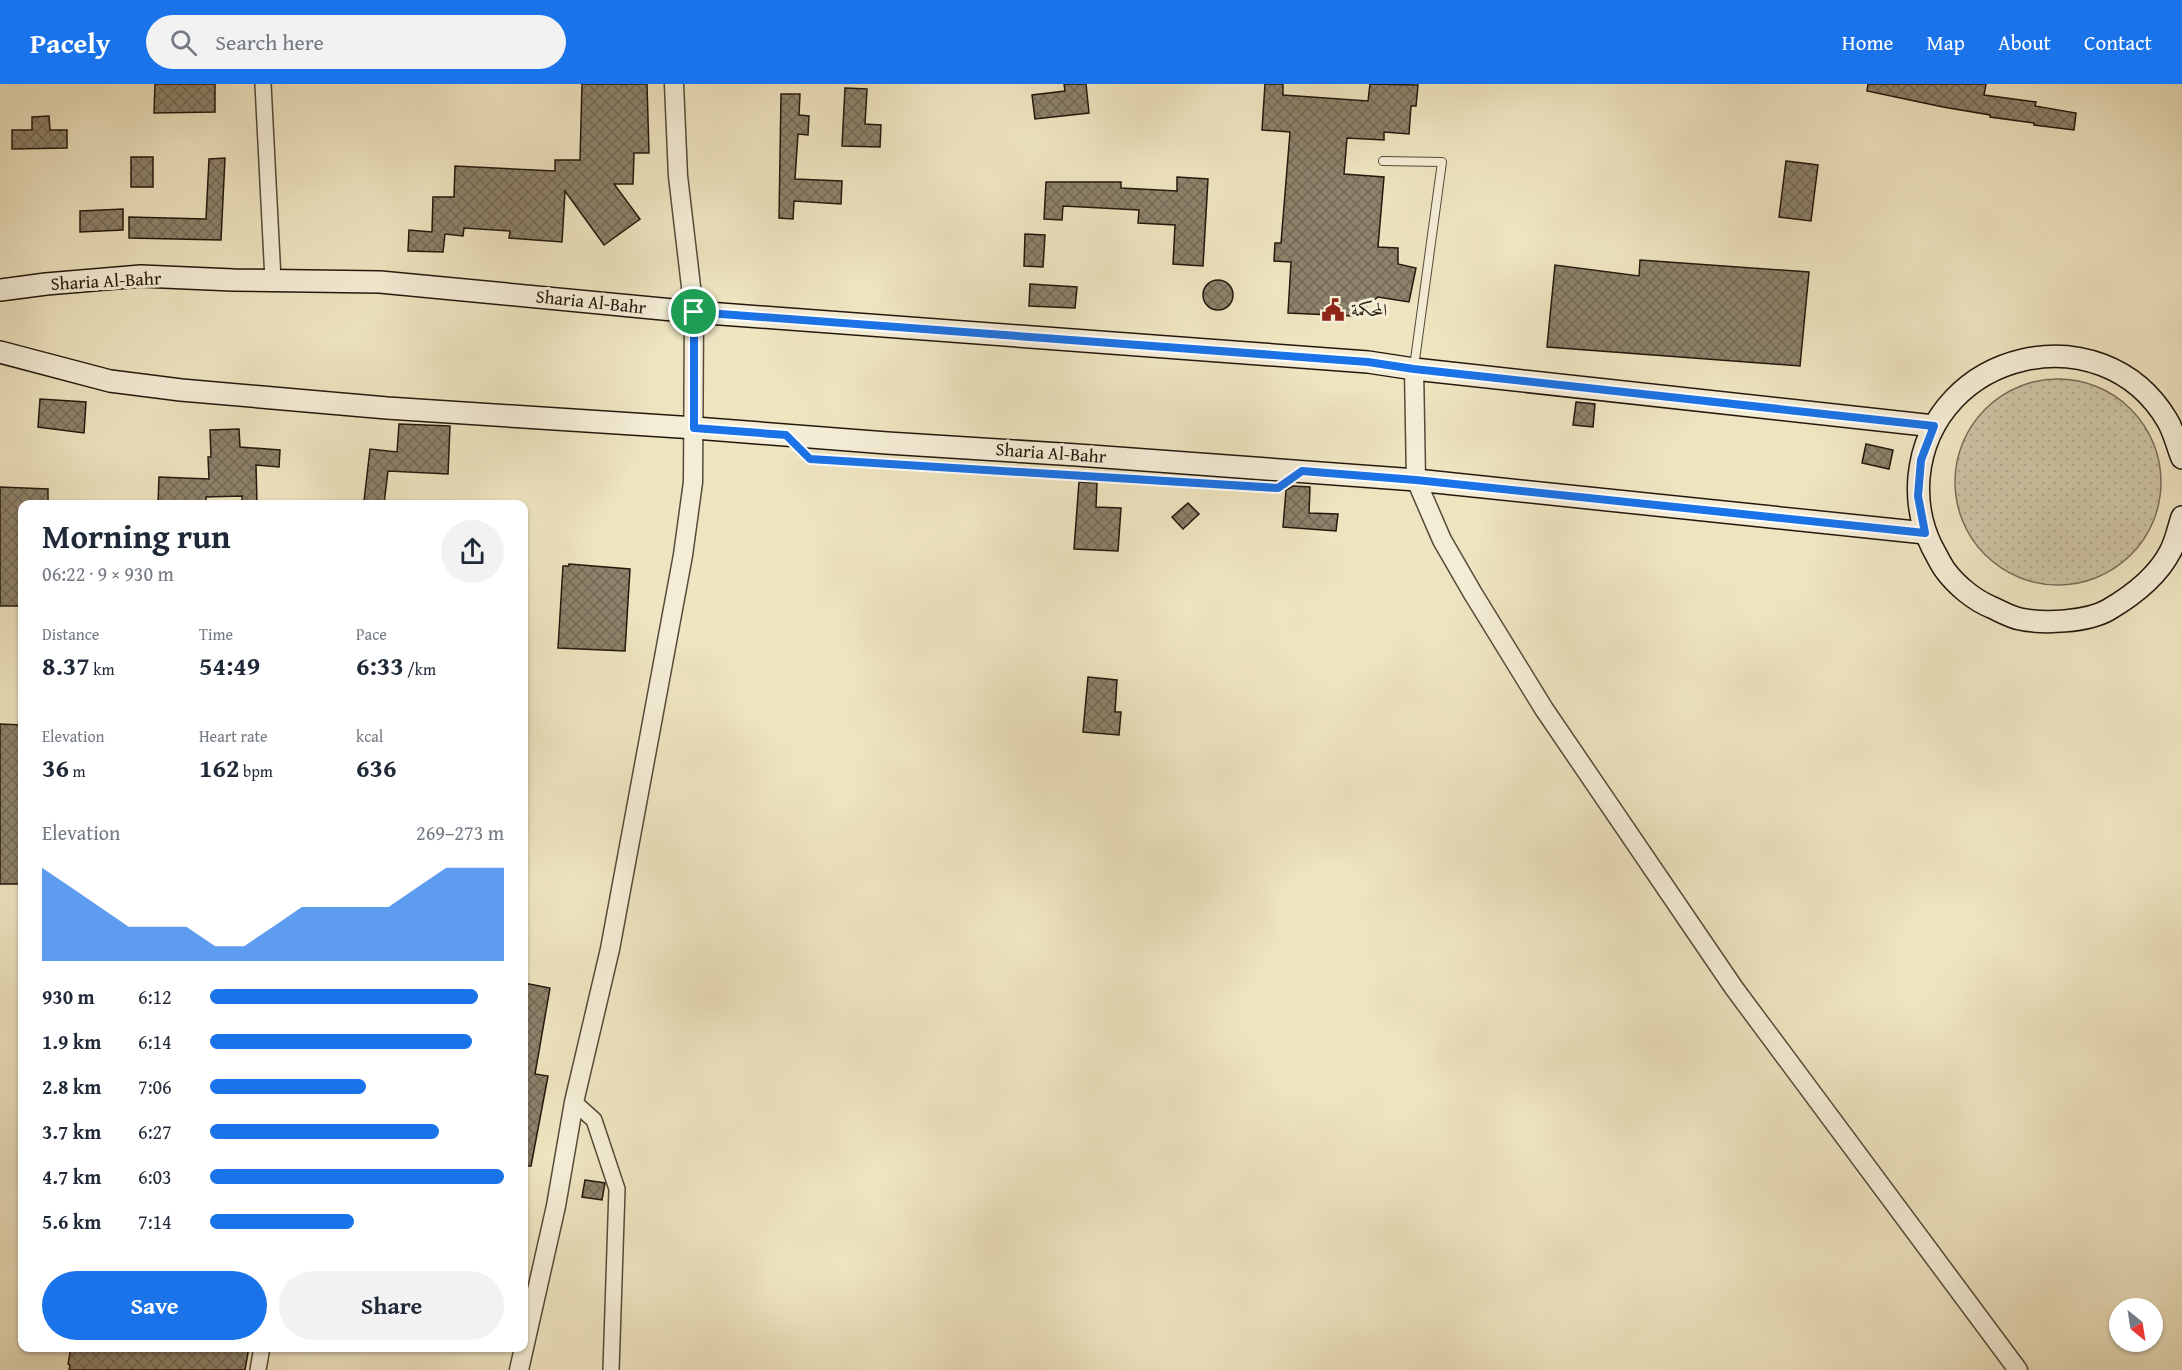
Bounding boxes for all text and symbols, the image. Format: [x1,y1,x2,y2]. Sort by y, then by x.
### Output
search box [146,15,566,69]
text: Pacely [30,22,110,63]
icon: search [167,26,200,59]
text: Search here [215,26,324,58]
text: Home [1842,27,1893,58]
text: Map [1926,27,1965,58]
text: About [1998,27,2051,58]
text: Contact [2084,27,2152,58]
street label: Sharia Al-Bahr [50,264,163,297]
street label: Sharia Al-Bahr [535,282,648,321]
pin [668,286,719,337]
icon: arrive [677,295,710,328]
place label: المحكمة [1351,296,1387,323]
public building icon: المحكمة [1320,297,1346,323]
street label: Sharia Al-Bahr [995,435,1108,470]
text: Morning run [42,512,231,560]
button: share [441,520,504,583]
text: 06:22 · 9 × 930 m [42,559,174,588]
text: Distance [42,622,99,646]
text: Time [199,622,233,646]
text: Pace [356,622,387,646]
text: 8.37 [42,646,90,685]
text: 54:49 [199,646,260,685]
text: 6:33 [356,646,404,685]
text: km [90,657,114,681]
text: /km [404,657,436,681]
text: Elevation [42,724,105,748]
text: Heart rate [199,724,268,748]
text: kcal [356,724,383,748]
text: 36 [42,748,69,787]
text: 162 [199,748,239,787]
text: 636 [356,748,396,787]
text: m [69,759,86,783]
text: bpm [239,759,273,783]
text: Elevation [42,818,120,847]
text: 269–273 m [416,818,504,847]
text: 930 m [42,982,95,1011]
text: 6:12 [138,982,172,1011]
text: 1.9 km [42,1027,101,1056]
text: 6:14 [138,1027,172,1056]
text: 2.8 km [42,1072,101,1101]
text: 7:06 [138,1072,172,1101]
text: 3.7 km [42,1117,101,1146]
text: 6:27 [138,1117,172,1146]
text: 4.7 km [42,1162,101,1191]
text: 6:03 [138,1162,172,1191]
text: 5.6 km [42,1207,101,1236]
text: 7:14 [138,1207,172,1236]
button: Save [42,1271,267,1340]
button: Share [279,1271,504,1340]
north arrow [2109,1298,2163,1352]
map controls [2109,1298,2163,1352]

